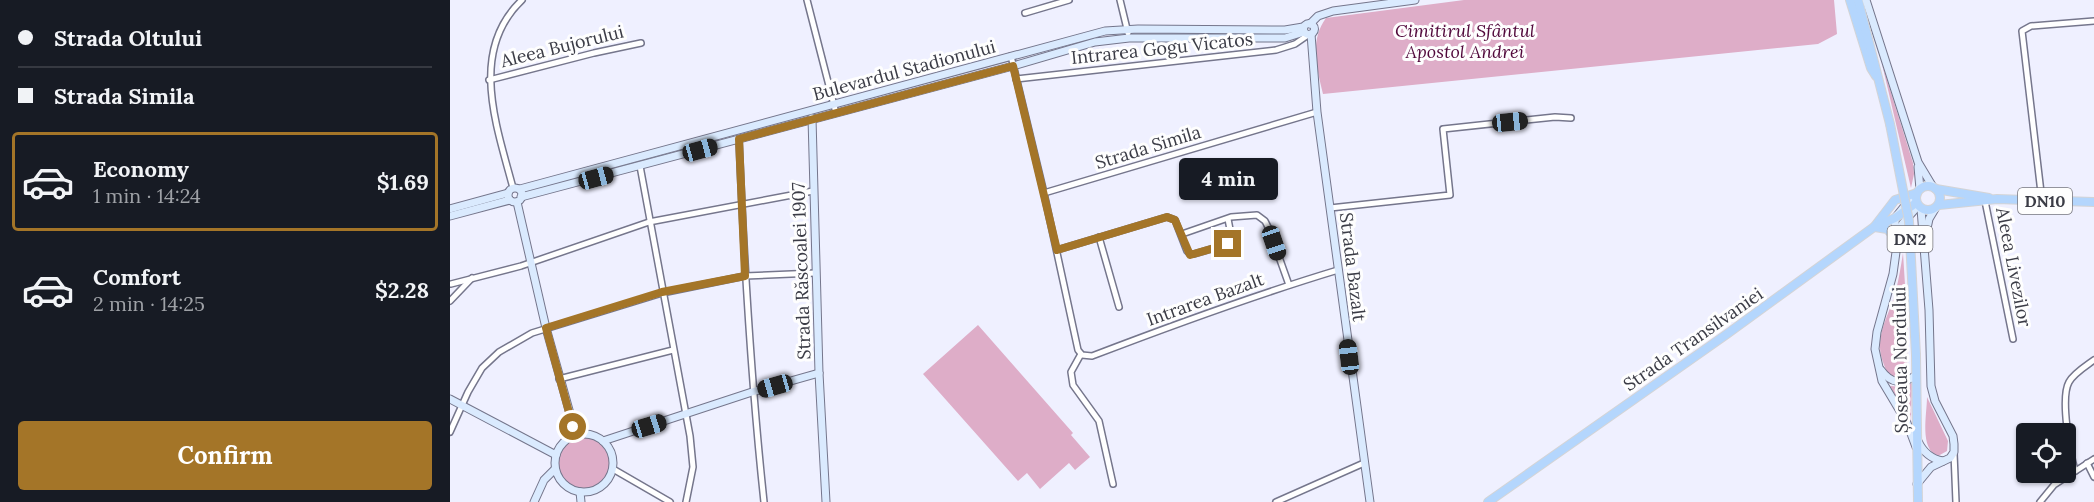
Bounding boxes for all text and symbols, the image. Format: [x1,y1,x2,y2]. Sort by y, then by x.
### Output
park label: Cimitirul Sfântul Apostol Andrei [1395,19,1535,63]
street label: Aleea Bujorului [497,20,626,73]
text: Strada Oltului [54,24,202,52]
street label: Intrarea Gogu Vicatos [1070,27,1254,69]
street label: Bulevardul Stadionului [810,34,998,106]
text: Strada Simila [54,82,194,110]
car [1491,111,1529,133]
street label: Strada Simila [1092,120,1204,174]
car [680,137,720,163]
icon: car [21,155,75,209]
text: Economy [93,155,189,183]
callout: 4 min [1178,157,1278,199]
car [576,165,616,191]
text: 4 min [1202,166,1255,191]
text: $1.69 [377,168,429,196]
street label: Strada Răscoalei 1907 [786,182,816,360]
text: 1 min · 14:24 [93,183,201,208]
road number: DN10 [2018,188,2072,214]
street label: Aleea Livezilor [1991,204,2037,329]
street label: Strada Bazalt [1335,211,1371,323]
car [1260,223,1288,263]
road number: DN2 [1888,226,1932,252]
route end [1214,230,1241,257]
icon: car [21,263,75,317]
text: Comfort [93,263,181,291]
street label: Intrarea Bazalt [1143,267,1267,331]
text: $2.28 [375,276,429,304]
street label: Strada Transilvaniei [1619,282,1767,396]
street label: Șoseaua Nordului [1887,286,1913,434]
text: 2 min · 14:25 [93,291,205,316]
car [1338,338,1360,376]
car [755,372,795,400]
car [629,412,669,440]
route start [559,413,586,440]
button: Confirm [18,421,432,490]
map controls [2016,423,2076,483]
button: locate [2016,423,2076,483]

